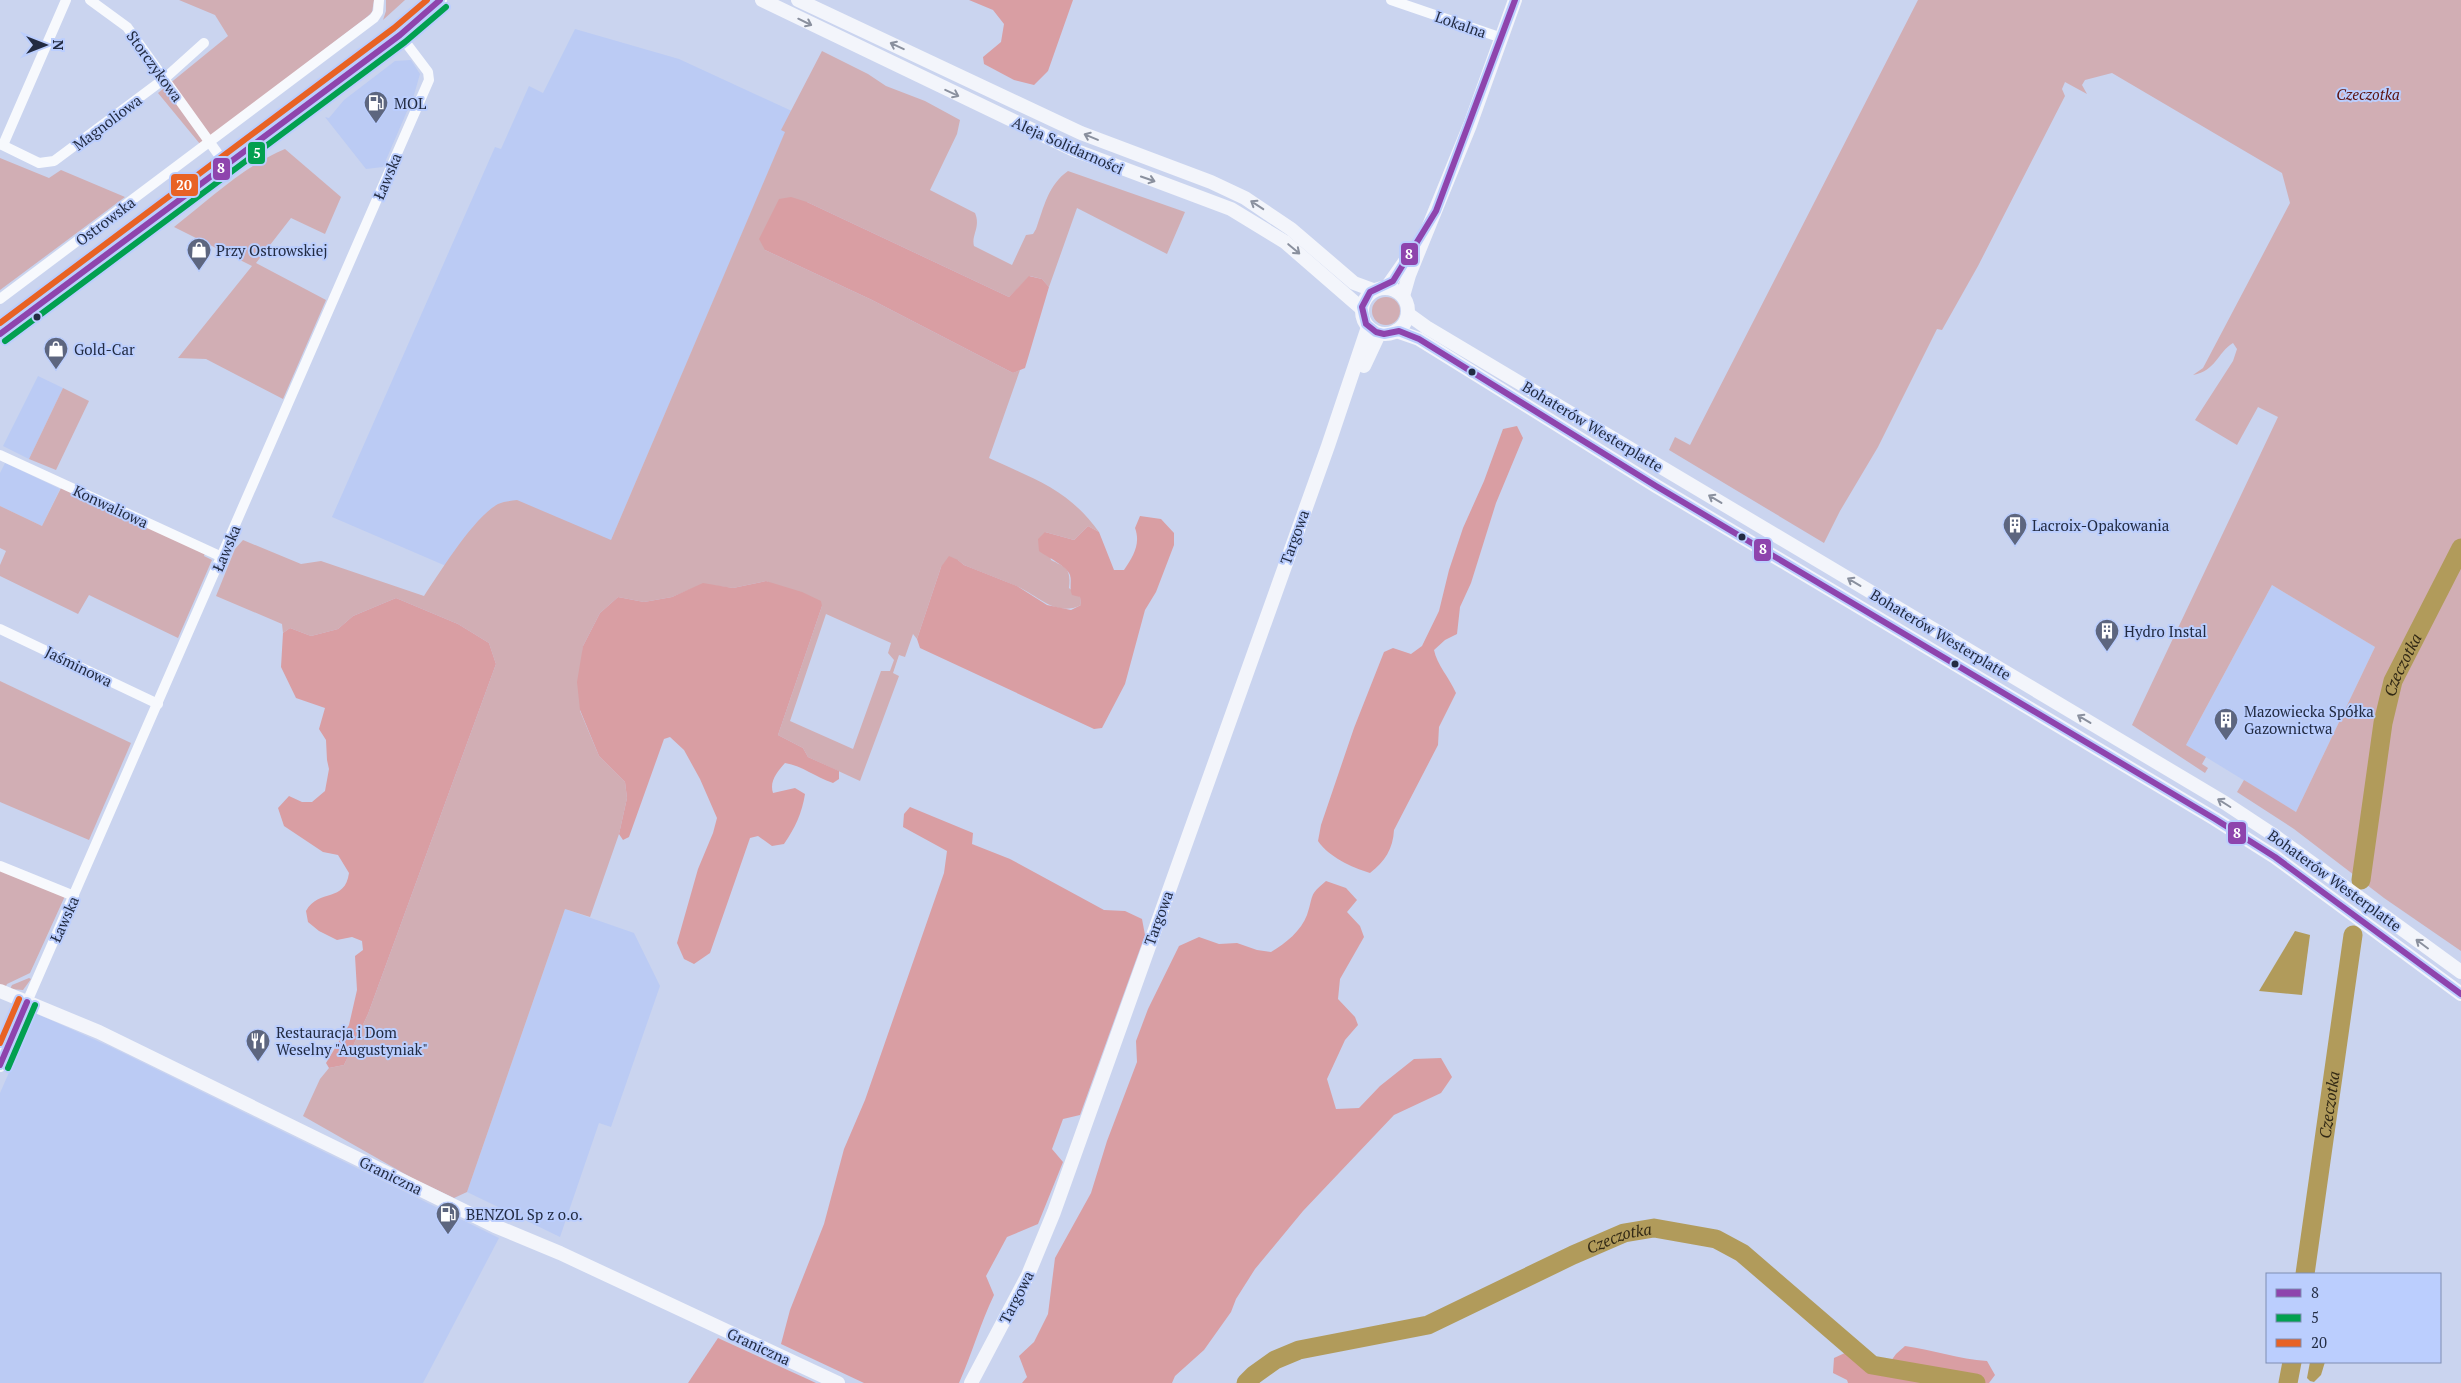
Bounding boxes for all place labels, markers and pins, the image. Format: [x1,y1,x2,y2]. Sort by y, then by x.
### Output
fuel station icon: MOL [363,90,389,124]
place label: MOL [394,93,426,113]
shop icon: Przy Ostrowskiej [186,237,212,271]
place label: Przy Ostrowskiej [216,240,328,260]
unlabelled marker [32,312,42,322]
shop icon: Gold-Car [43,336,69,370]
place label: Gold-Car [74,339,135,359]
unlabelled marker [1467,367,1477,377]
building icon: Lacroix-Opakowania [2002,512,2028,546]
place label: Lacroix-Opakowania [2032,515,2170,535]
unlabelled marker [1737,532,1747,542]
building icon: Hydro Instal [2094,618,2120,652]
place label: Hydro Instal [2124,621,2207,641]
unlabelled marker [1950,659,1960,669]
place label: Mazowiecka Spółka Gazownictwa [2244,701,2374,738]
building icon: Mazowiecka Spółka Gazownictwa [2213,707,2239,741]
place label: Restauracja i Dom Weselny "Augustyniak" [276,1022,428,1059]
restaurant icon: Restauracja i Dom Weselny "Augustyniak" [245,1028,271,1062]
fuel station icon: BENZOL Sp z o.o. [435,1201,461,1235]
place label: BENZOL Sp z o.o. [466,1204,583,1224]

